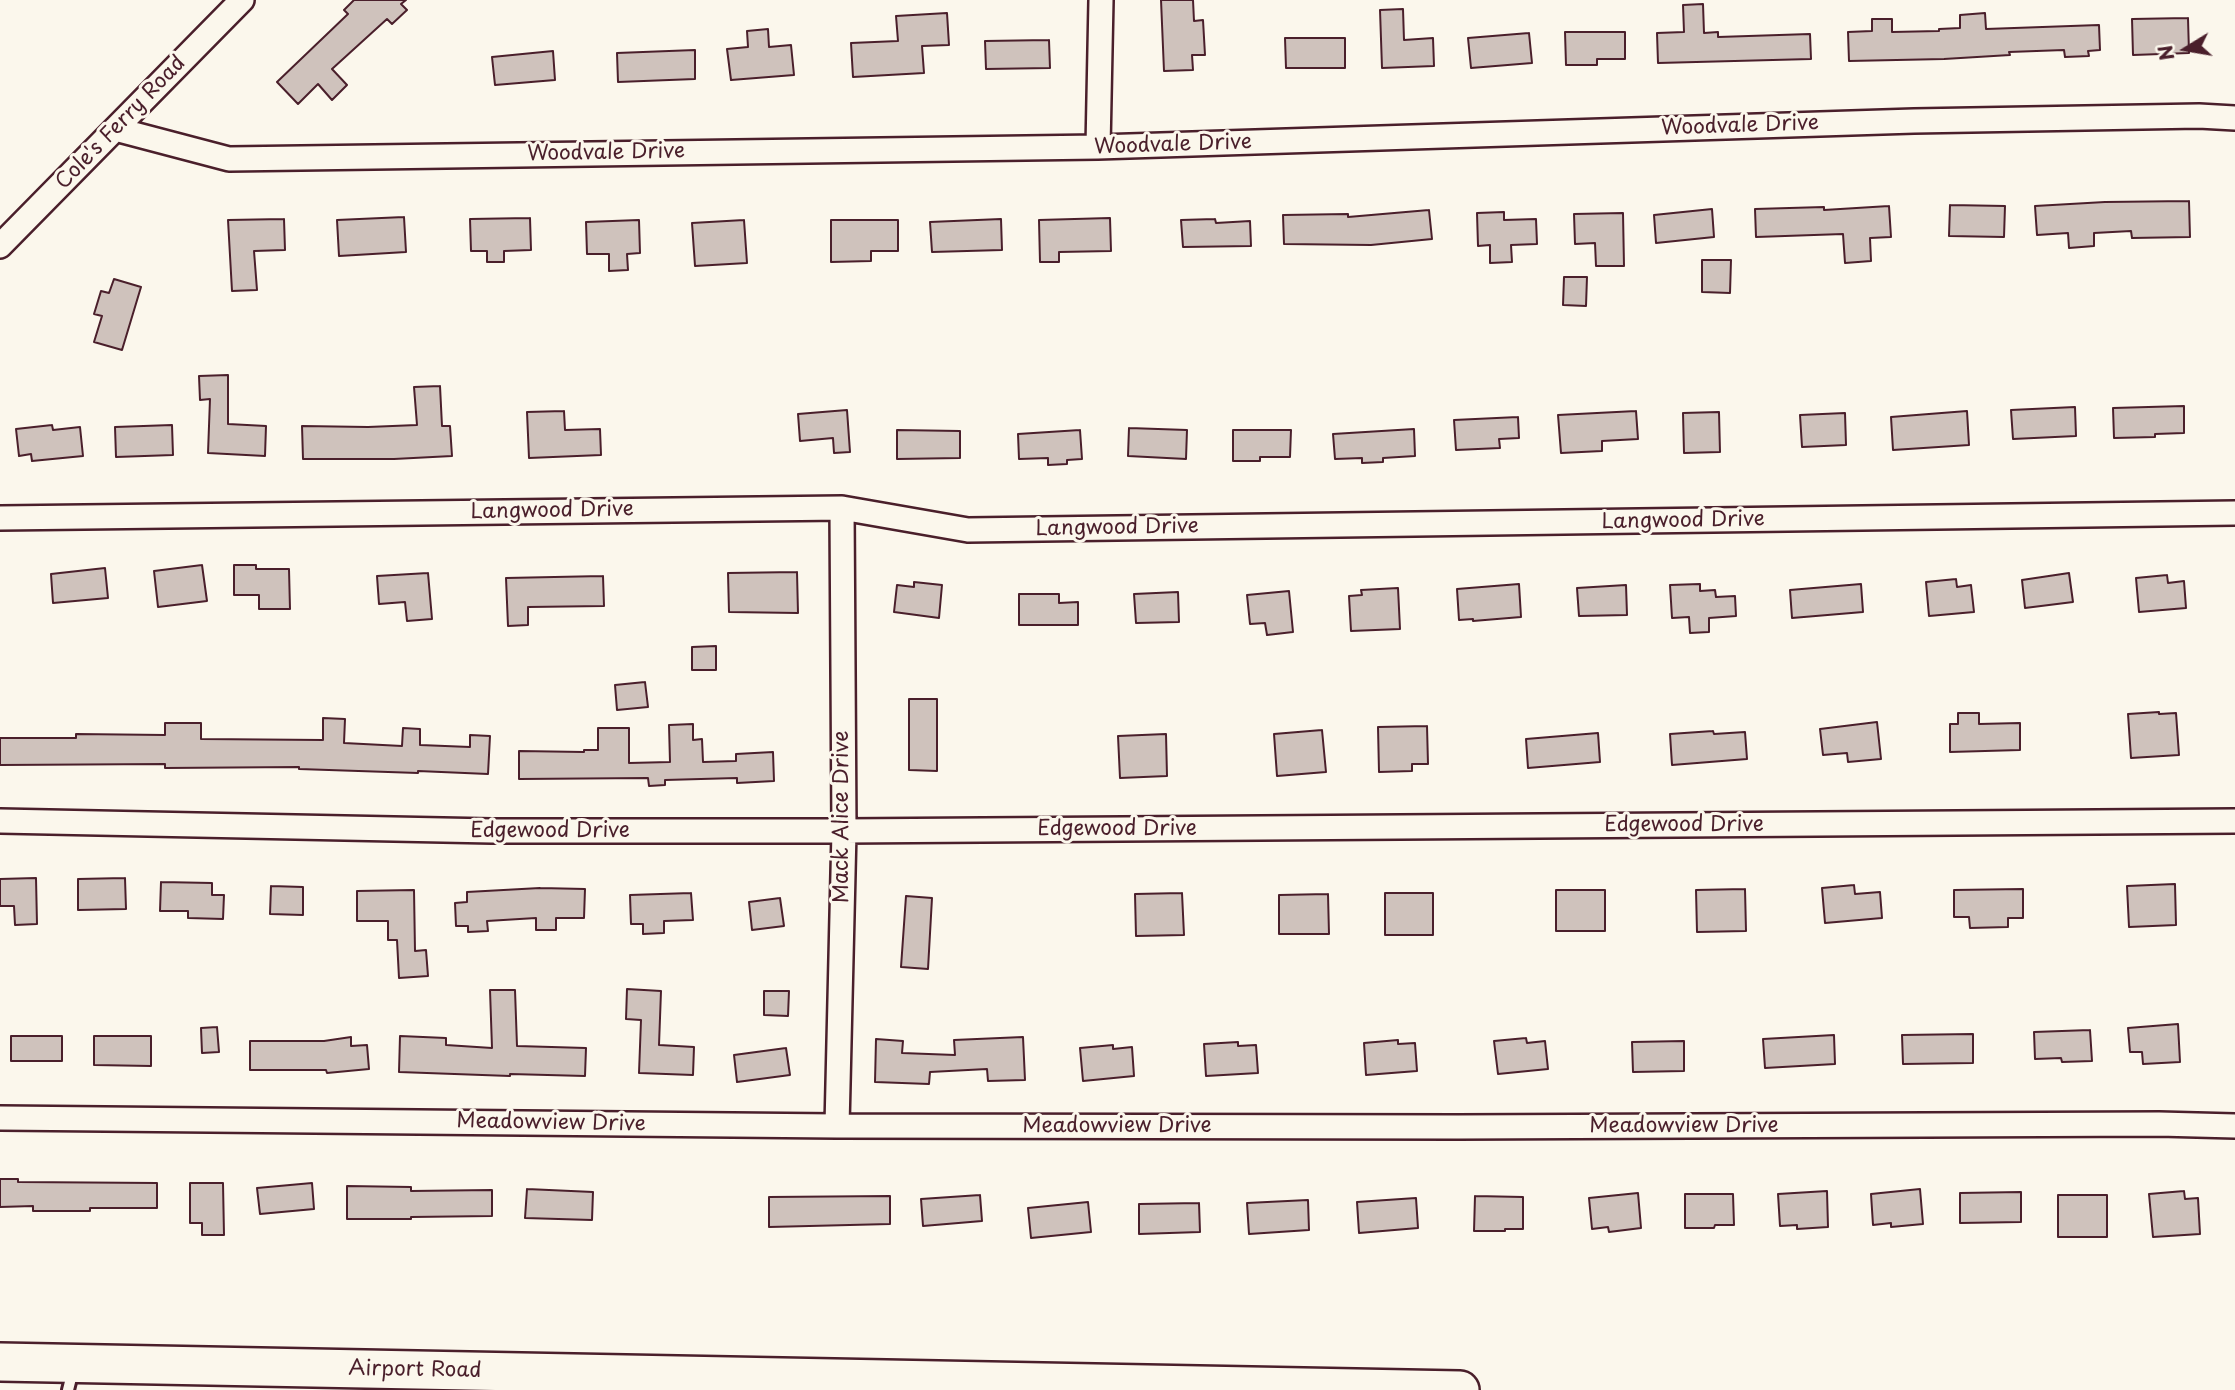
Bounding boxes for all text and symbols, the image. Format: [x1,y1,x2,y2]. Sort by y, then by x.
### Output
north arrow [2151,14,2221,84]
text: N [2150,43,2181,63]
street label: Cole's Ferry Road [51,51,191,195]
street label: Woodvale Drive [1661,111,1819,141]
street label: Woodvale Drive [1094,130,1252,160]
street label: Woodvale Drive [527,139,685,167]
street label: Langwood Drive [470,497,634,525]
street label: Langwood Drive [1601,507,1765,535]
street label: Langwood Drive [1035,514,1199,542]
street label: Mack Alice Drive [829,731,855,903]
street label: Edgewood Drive [1604,812,1764,838]
street label: Edgewood Drive [1037,816,1197,842]
street label: Edgewood Drive [470,818,630,844]
street label: Meadowview Drive [456,1109,646,1137]
street label: Meadowview Drive [1022,1113,1212,1139]
street label: Meadowview Drive [1589,1113,1779,1139]
street label: Airport Road [348,1356,482,1384]

